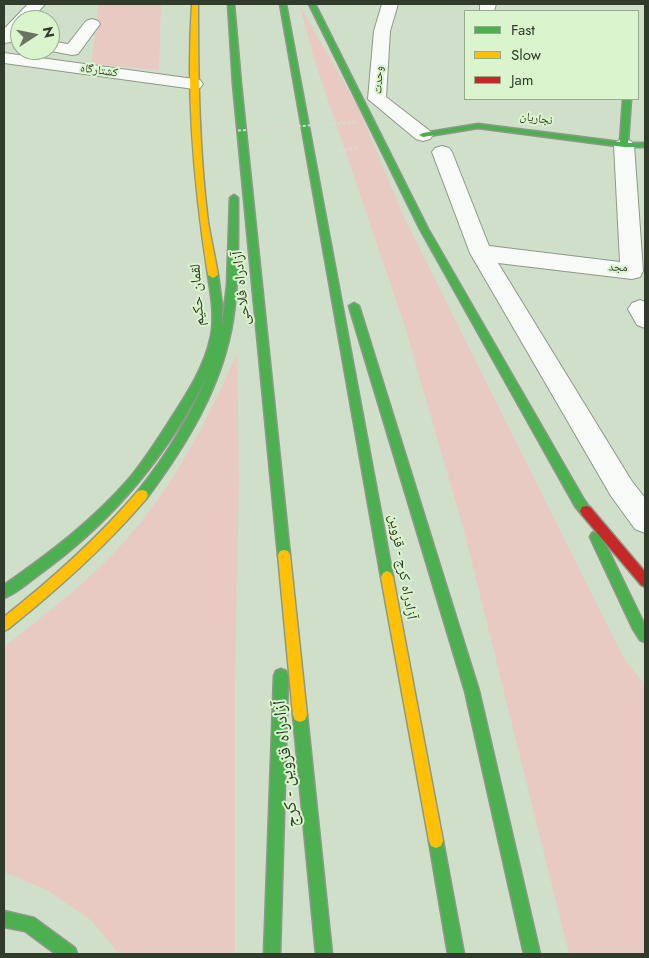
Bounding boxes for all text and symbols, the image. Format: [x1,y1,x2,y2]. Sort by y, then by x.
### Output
north arrow [10,10,60,60]
legend [464,10,639,100]
text: Fast [511,19,535,41]
text: N [38,25,60,40]
text: Slow [511,44,541,66]
street label: کشتارگاه [79,61,119,81]
street label: وحدت [371,66,387,94]
text: Jam [511,69,534,91]
street label: نجاریان [519,110,553,128]
street label: آزادراه فلاحی [229,250,255,326]
street label: مجد [608,260,628,276]
street label: لقمان حکیم [187,263,209,327]
street label: آزادراه کرج - قزوین [384,513,420,621]
street label: آزادراه قزوین - کرج [270,699,304,829]

